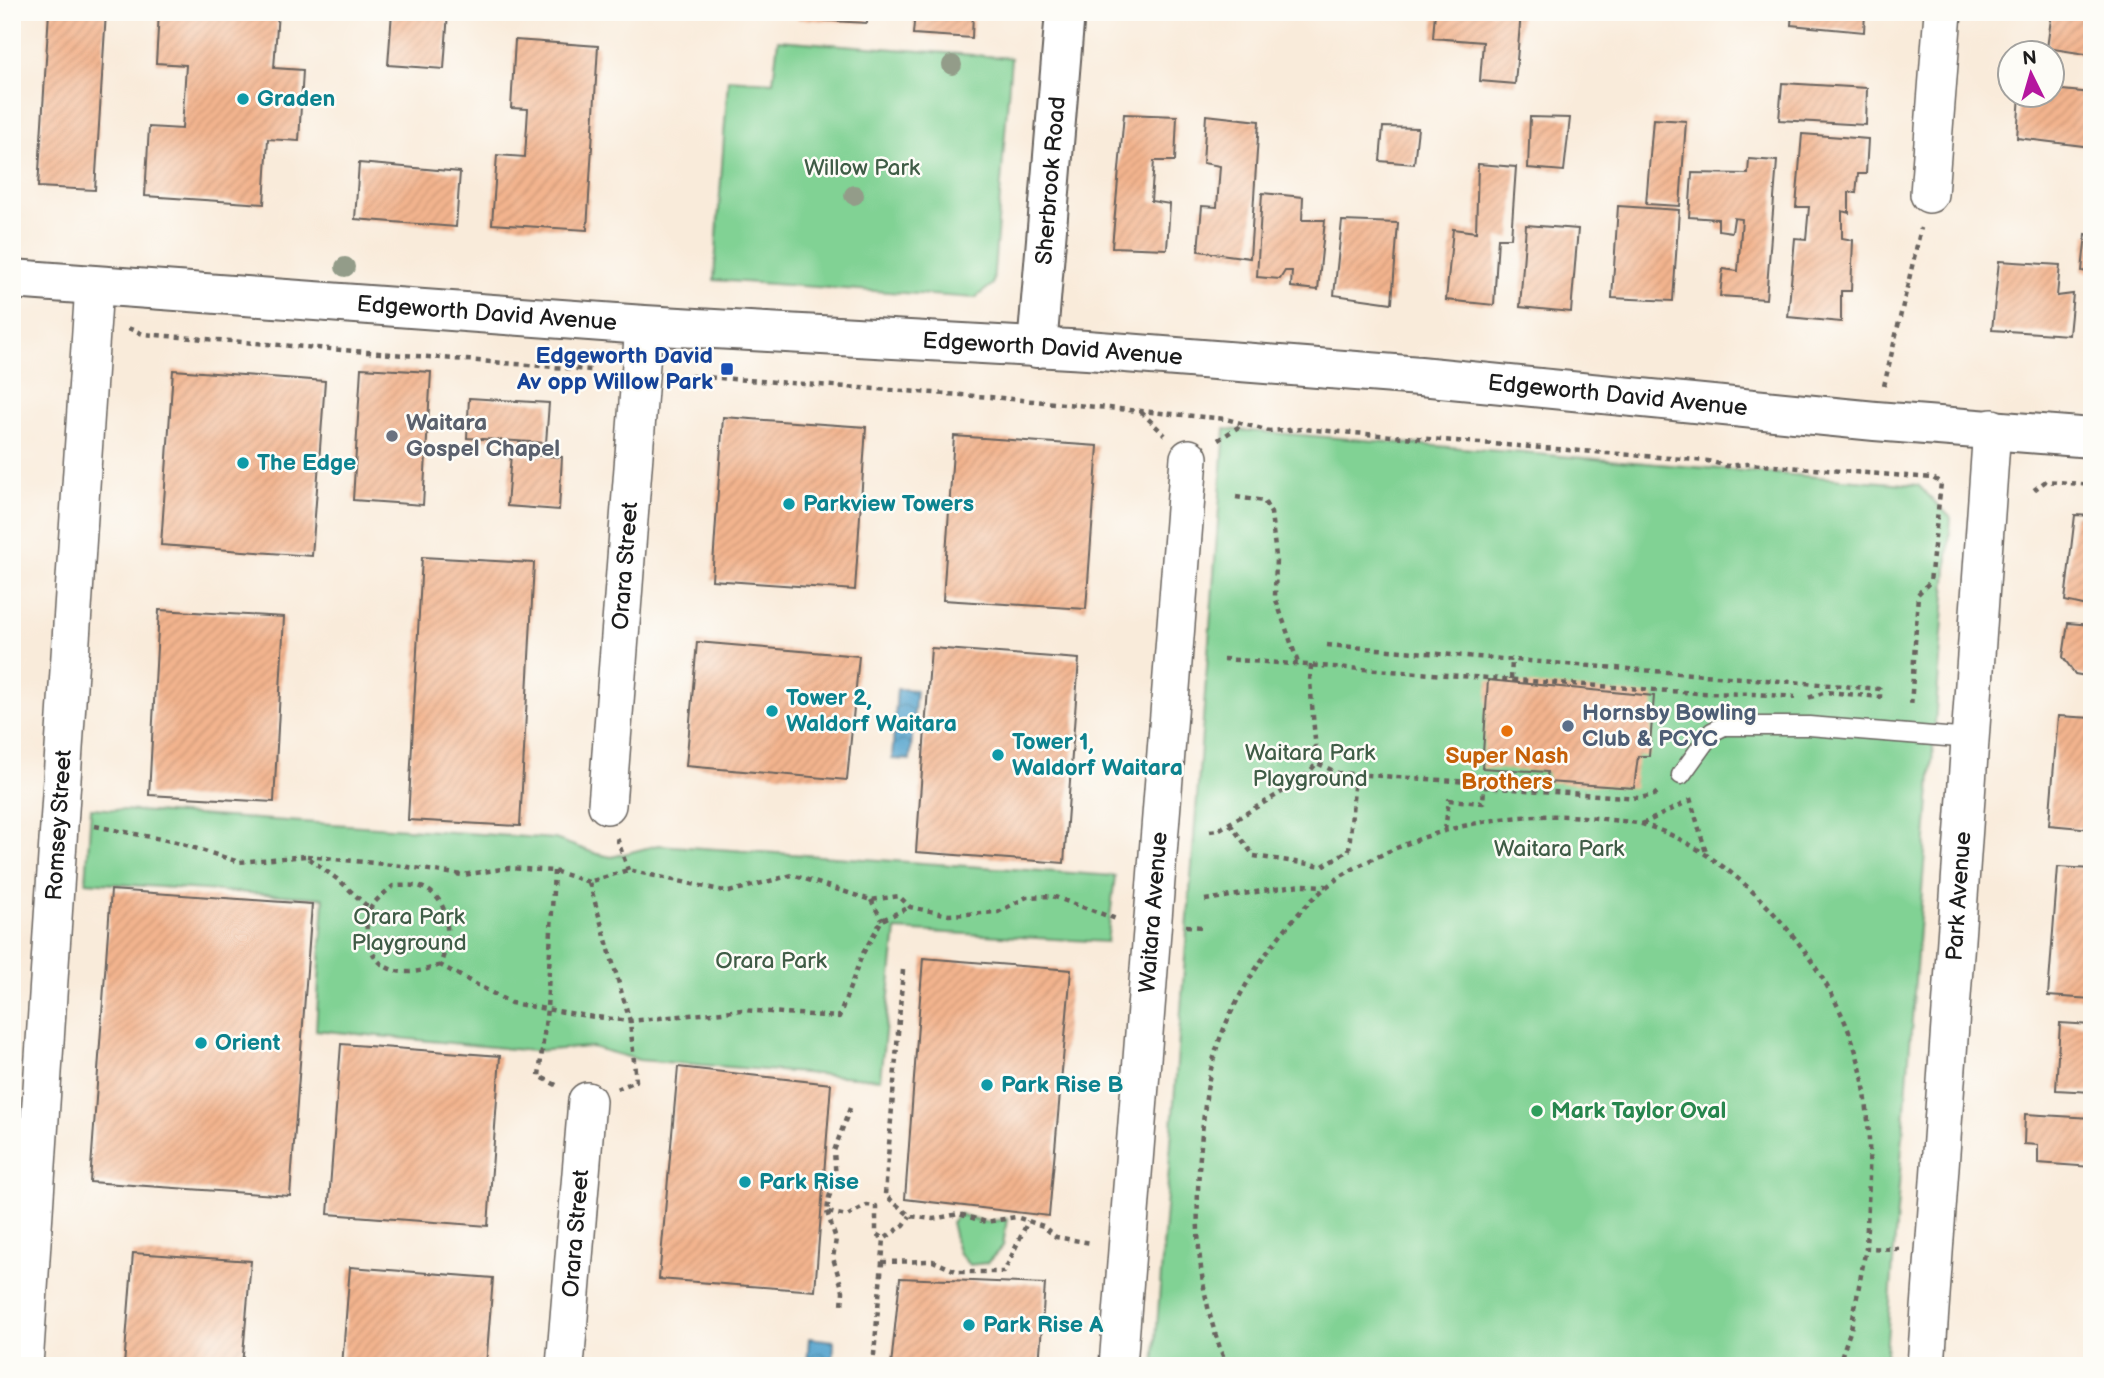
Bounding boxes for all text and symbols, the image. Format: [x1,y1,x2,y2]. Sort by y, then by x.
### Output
north arrow [1996,38,2066,108]
text: N [2022,46,2038,71]
place label: Graden [257,85,335,113]
marker: Graden [235,91,251,107]
street label: Sherbrook Road [1030,95,1072,266]
park label: Willow Park [804,154,921,182]
street label: Edgeworth David Avenue [356,290,618,337]
street label: Edgeworth David Avenue [922,327,1184,371]
place label: Edgeworth David Av opp Willow Park [516,342,713,396]
marker: Edgeworth David Av opp Willow Park [719,361,735,377]
street label: Edgeworth David Avenue [1486,369,1749,422]
place label: Waitara Gospel Chapel [406,409,560,463]
marker: Waitara Gospel Chapel [384,428,400,444]
place label: The Edge [257,449,356,477]
marker: The Edge [235,455,251,471]
place label: Parkview Towers [803,490,974,518]
marker: Parkview Towers [781,496,797,512]
street label: Orara Street [607,501,644,631]
place label: Tower 2, Waldorf Waitara [786,684,957,738]
place label: Hornsby Bowling Club & PCYC [1582,699,1757,753]
marker: Tower 2, Waldorf Waitara [764,703,780,719]
marker: Hornsby Bowling Club & PCYC [1560,718,1576,734]
marker: Super Nash Brothers [1499,723,1515,739]
place label: Tower 1, Waldorf Waitara [1012,728,1183,782]
park label: Waitara Park Playground [1245,739,1376,793]
place label: Super Nash Brothers [1445,742,1569,796]
marker: Tower 1, Waldorf Waitara [990,747,1006,763]
street label: Romsey Street [40,749,78,901]
street label: Waitara Avenue [1133,831,1174,994]
street label: Park Avenue [1941,831,1978,962]
park label: Waitara Park [1494,835,1625,863]
park label: Orara Park Playground [351,903,467,957]
park label: Orara Park [715,947,828,975]
place label: Orient [215,1029,281,1057]
marker: Orient [193,1035,209,1051]
place label: Park Rise B [1001,1071,1123,1099]
marker: Park Rise B [979,1077,995,1093]
place label: Mark Taylor Oval [1551,1097,1726,1125]
marker: Mark Taylor Oval [1529,1103,1545,1119]
street label: Orara Street [557,1168,595,1298]
place label: Park Rise [759,1168,859,1196]
marker: Park Rise [737,1174,753,1190]
place label: Park Rise A [983,1311,1104,1339]
marker: Park Rise A [961,1317,977,1333]

